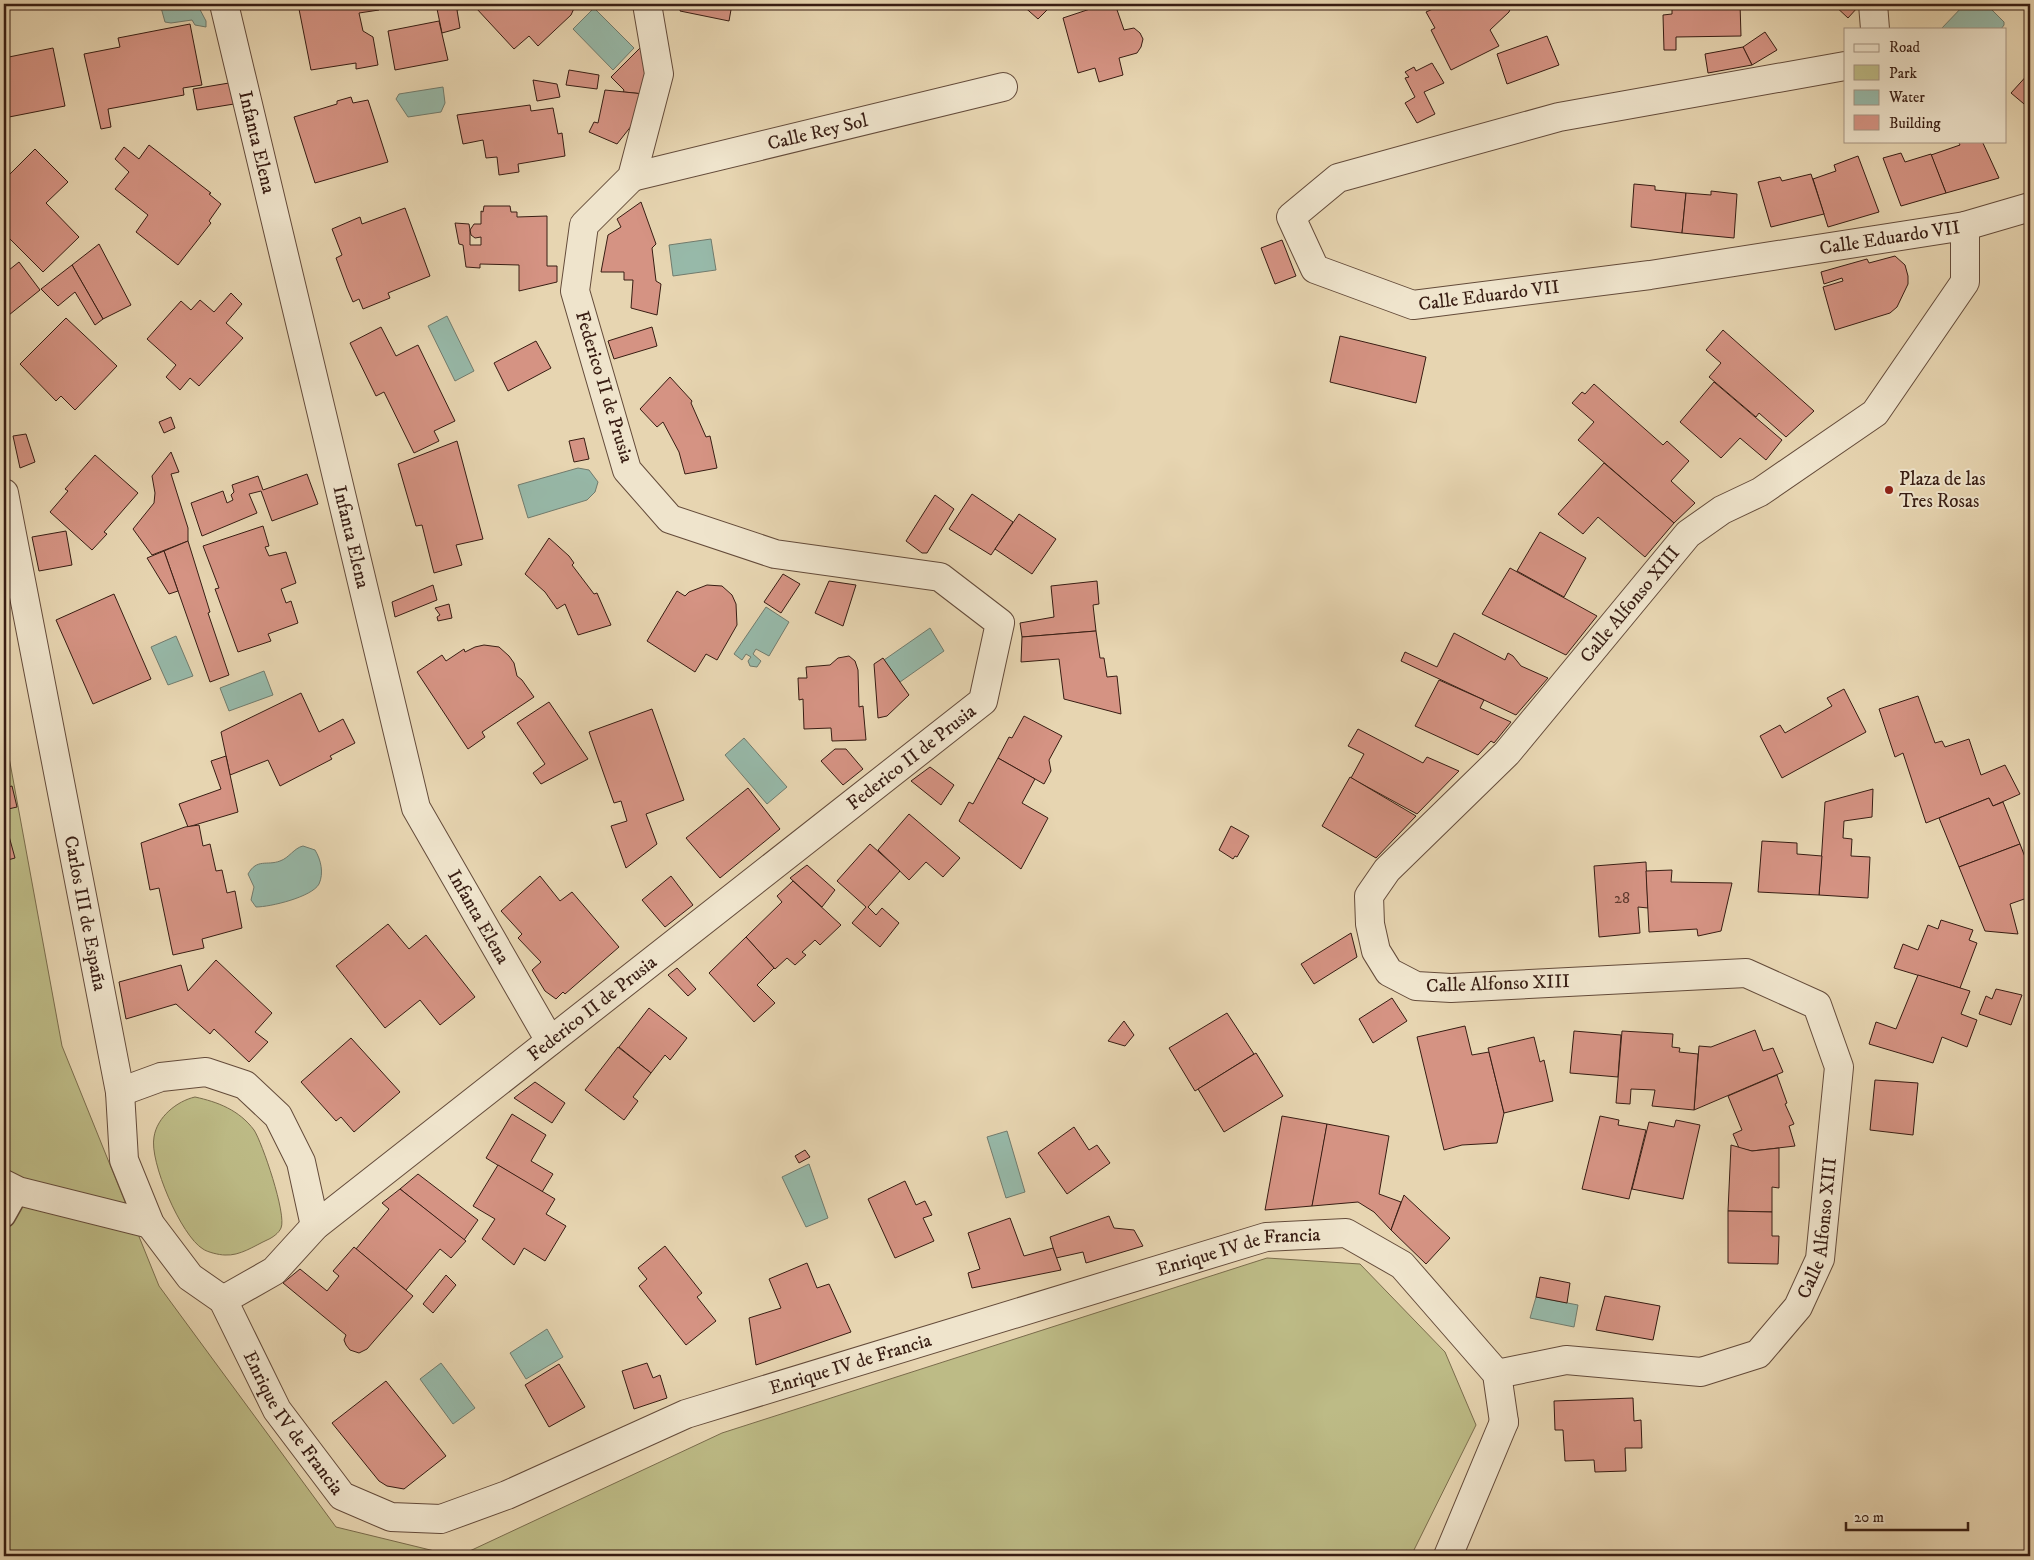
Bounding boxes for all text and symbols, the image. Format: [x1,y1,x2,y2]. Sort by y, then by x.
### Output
legend [1844,28,2006,142]
text: Road [1889,38,1921,57]
text: Park [1889,64,1918,83]
street label: Infanta Elena [234,88,280,196]
text: Water [1888,88,1925,107]
street label: Calle Rey Sol [765,109,870,155]
text: Building [1889,114,1941,133]
street label: Calle Eduardo VII [1818,215,1962,260]
street label: Calle Eduardo VII [1417,275,1561,316]
street label: Federico II de Prusia [570,308,638,466]
place label: Plaza de las Tres Rosas [1899,468,1986,513]
street label: Infanta Elena [328,483,375,591]
marker: Plaza de las Tres Rosas [1883,484,1895,496]
street label: Calle Alfonso XIII [1575,541,1685,667]
street label: Federico II de Prusia [842,700,980,815]
street label: Carlos III de España [59,834,112,993]
street label: Infanta Elena [442,865,515,968]
house number: 28 [1614,888,1630,908]
street label: Federico II de Prusia [523,950,661,1066]
street label: Calle Alfonso XIII [1426,970,1570,998]
street label: Calle Alfonso XIII [1792,1156,1841,1302]
street label: Enrique IV de Francia [1154,1223,1321,1281]
street label: Enrique IV de Francia [766,1328,934,1399]
street label: Enrique IV de Francia [238,1347,349,1500]
scale bar [1846,1500,1969,1532]
text: 20 m [1854,1508,1884,1527]

